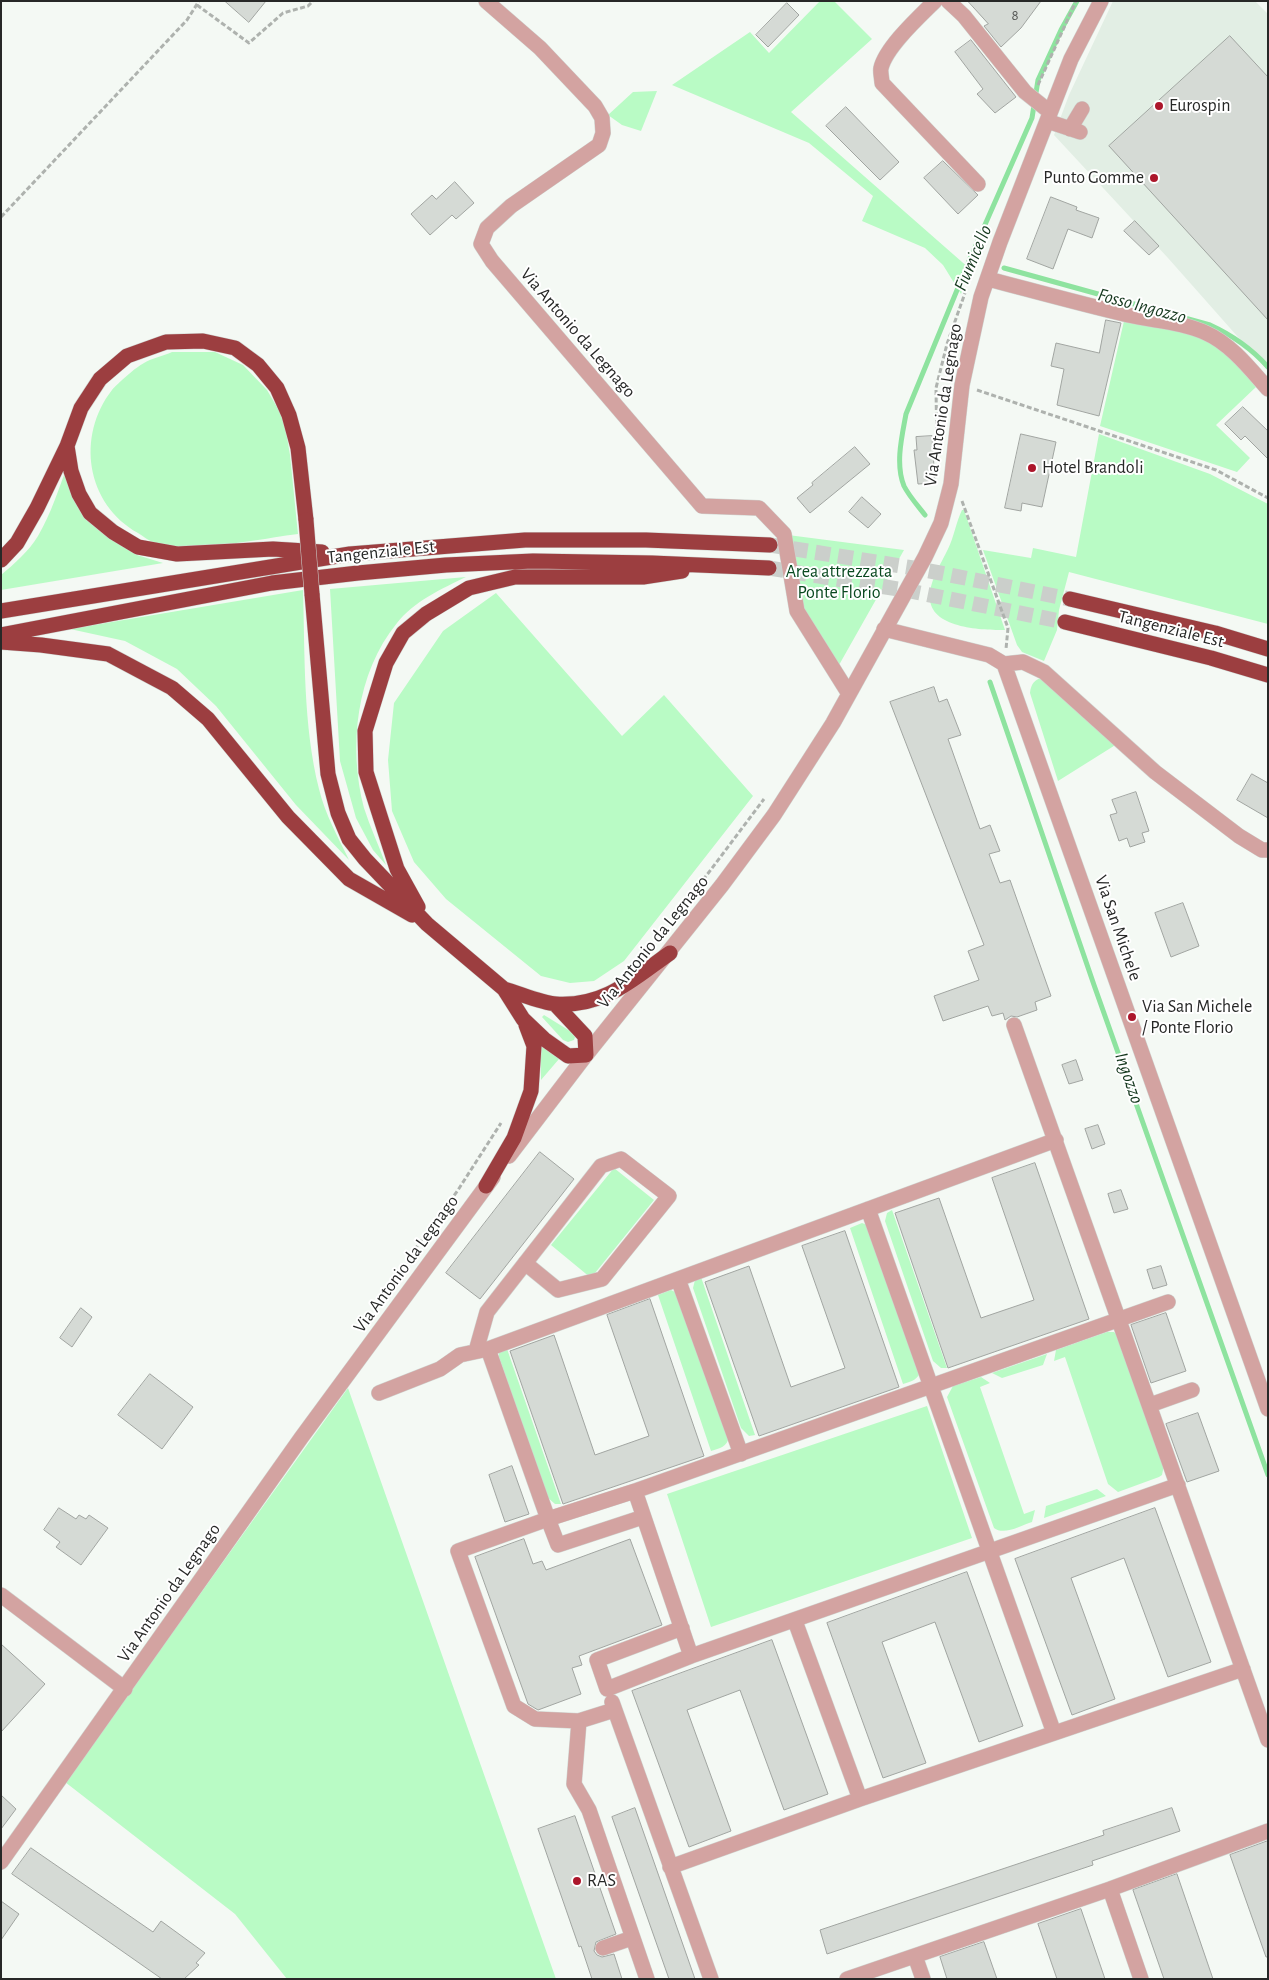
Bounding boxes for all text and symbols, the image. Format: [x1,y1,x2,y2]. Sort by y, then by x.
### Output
house number: 8 [1011,6,1019,24]
place label: Eurospin [1169,95,1230,117]
marker: Eurospin [1153,100,1165,112]
place label: Punto Gomme [1043,167,1144,189]
marker: Punto Gomme [1148,172,1160,184]
water label: Fiumicello [949,222,997,294]
street label: Via Antonio da Legnago [516,264,640,402]
water label: Fosso Ingozzo [1095,283,1189,329]
street label: Via Antonio da Legnago [919,322,967,488]
place label: Hotel Brandoli [1042,457,1144,479]
marker: Hotel Brandoli [1026,462,1038,474]
street label: Tangenziale Est [326,536,436,568]
park label: Area attrezzata Ponte Florio [786,561,892,604]
street label: Tangenziale Est [1116,605,1226,653]
street label: Via Antonio da Legnago [593,871,713,1013]
street label: Via San Michele [1090,872,1146,984]
place label: Via San Michele / Ponte Florio [1142,996,1252,1038]
marker: Via San Michele / Ponte Florio [1126,1011,1138,1023]
water label: Ingozzo [1110,1049,1148,1107]
street label: Via Antonio da Legnago [349,1191,463,1337]
street label: Via Antonio da Legnago [113,1519,225,1667]
place label: RAS [587,1870,616,1892]
marker: RAS [571,1875,583,1887]

